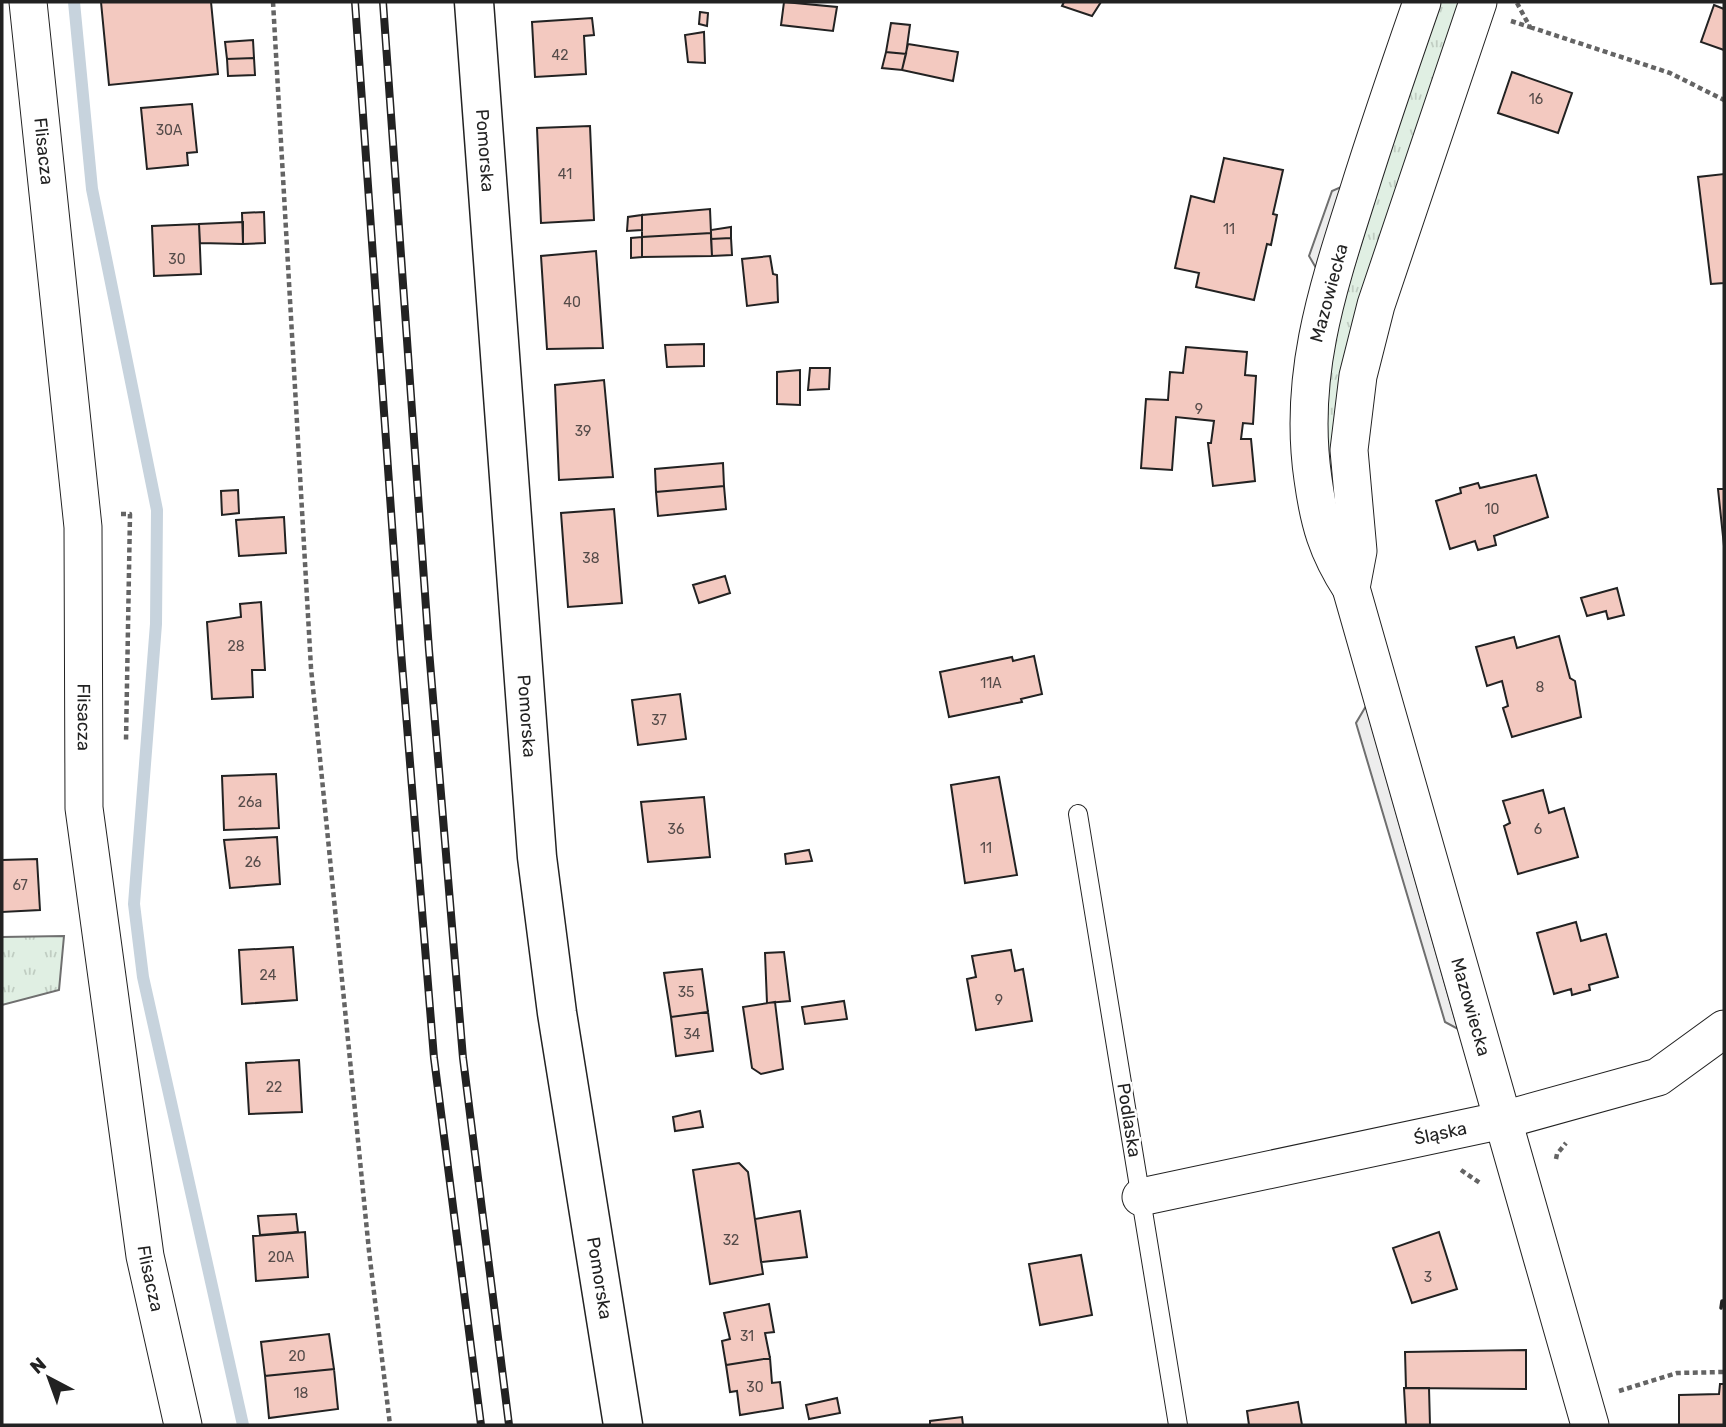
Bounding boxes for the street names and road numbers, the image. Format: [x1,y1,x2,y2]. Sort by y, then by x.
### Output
street label: Pomorska [471,108,499,193]
street label: Flisacza [29,117,58,186]
street label: Mazowiecka [1305,241,1353,345]
street label: Pomorska [513,674,541,758]
street label: Flisacza [73,683,95,751]
street label: Mazowiecka [1446,955,1495,1059]
street label: Podlaska [1112,1081,1146,1159]
street label: Śląska [1412,1117,1469,1150]
street label: Pomorska [582,1235,617,1321]
street label: Flisacza [133,1244,168,1314]

